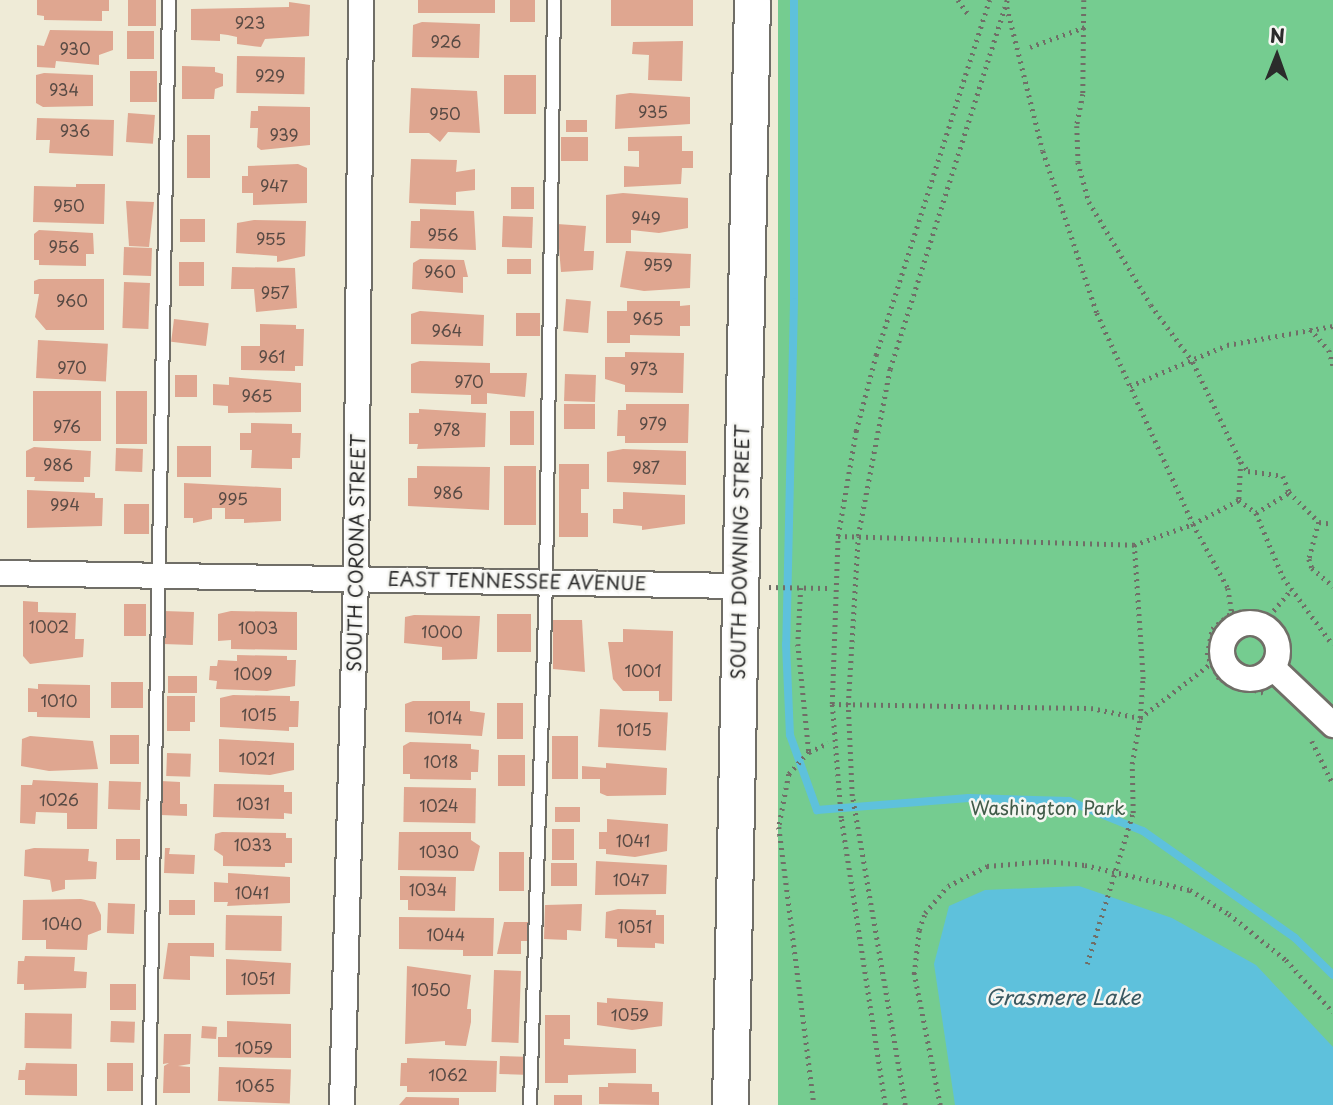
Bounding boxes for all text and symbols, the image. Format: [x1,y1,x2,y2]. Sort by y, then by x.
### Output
house number: 923 [235,12,265,32]
north arrow [1242,21,1312,91]
text: N [1270,21,1285,49]
house number: 926 [431,31,461,51]
house number: 930 [59,38,91,58]
house number: 929 [255,65,285,85]
house number: 934 [49,79,79,99]
house number: 935 [638,101,668,121]
house number: 950 [429,103,461,123]
house number: 936 [60,120,90,140]
house number: 939 [269,124,299,144]
house number: 947 [260,175,288,195]
house number: 950 [53,195,85,215]
house number: 949 [631,207,661,227]
house number: 956 [428,224,458,244]
house number: 955 [256,228,286,248]
house number: 956 [49,236,79,256]
house number: 959 [643,254,673,274]
house number: 960 [424,261,456,281]
house number: 957 [261,282,289,302]
house number: 960 [56,290,88,310]
house number: 965 [633,308,663,328]
house number: 964 [432,320,462,340]
house number: 961 [259,346,285,366]
house number: 970 [57,357,87,377]
house number: 973 [630,358,658,378]
house number: 970 [454,371,484,391]
house number: 965 [242,385,272,405]
house number: 979 [639,413,667,433]
house number: 976 [53,416,81,436]
house number: 978 [433,419,461,439]
street label: SOUTH DOWNING STREET [726,423,754,681]
street label: SOUTH CORONA STREET [343,433,369,673]
house number: 986 [43,454,73,474]
house number: 987 [632,457,660,477]
house number: 986 [433,482,463,502]
house number: 995 [218,488,248,508]
house number: 994 [50,494,80,514]
street label: EAST TENNESSEE AVENUE [388,567,646,595]
house number: 1002 [29,616,69,636]
house number: 1003 [238,617,278,637]
house number: 1000 [421,621,463,641]
house number: 1001 [624,660,662,680]
house number: 1009 [234,663,272,683]
house number: 1010 [40,690,78,710]
house number: 1015 [241,704,277,724]
house number: 1014 [427,707,463,727]
house number: 1015 [616,719,652,739]
house number: 1021 [239,748,275,768]
house number: 1018 [423,751,459,771]
house number: 1026 [39,789,79,809]
house number: 1031 [236,793,270,813]
house number: 1024 [419,795,459,815]
park label: Washington Park [971,797,1125,819]
house number: 1041 [616,830,650,850]
house number: 1033 [234,834,272,854]
house number: 1030 [419,841,459,861]
house number: 1047 [613,869,649,889]
house number: 1034 [409,879,447,899]
house number: 1041 [235,882,269,902]
house number: 1040 [42,913,82,933]
house number: 1051 [618,916,652,936]
house number: 1044 [427,924,465,944]
house number: 1051 [241,968,275,988]
house number: 1050 [411,979,451,999]
water label: Grasmere Lake [986,983,1140,1009]
house number: 1059 [611,1004,649,1024]
house number: 1059 [235,1037,273,1057]
house number: 1062 [428,1064,468,1084]
house number: 1065 [235,1075,275,1095]

